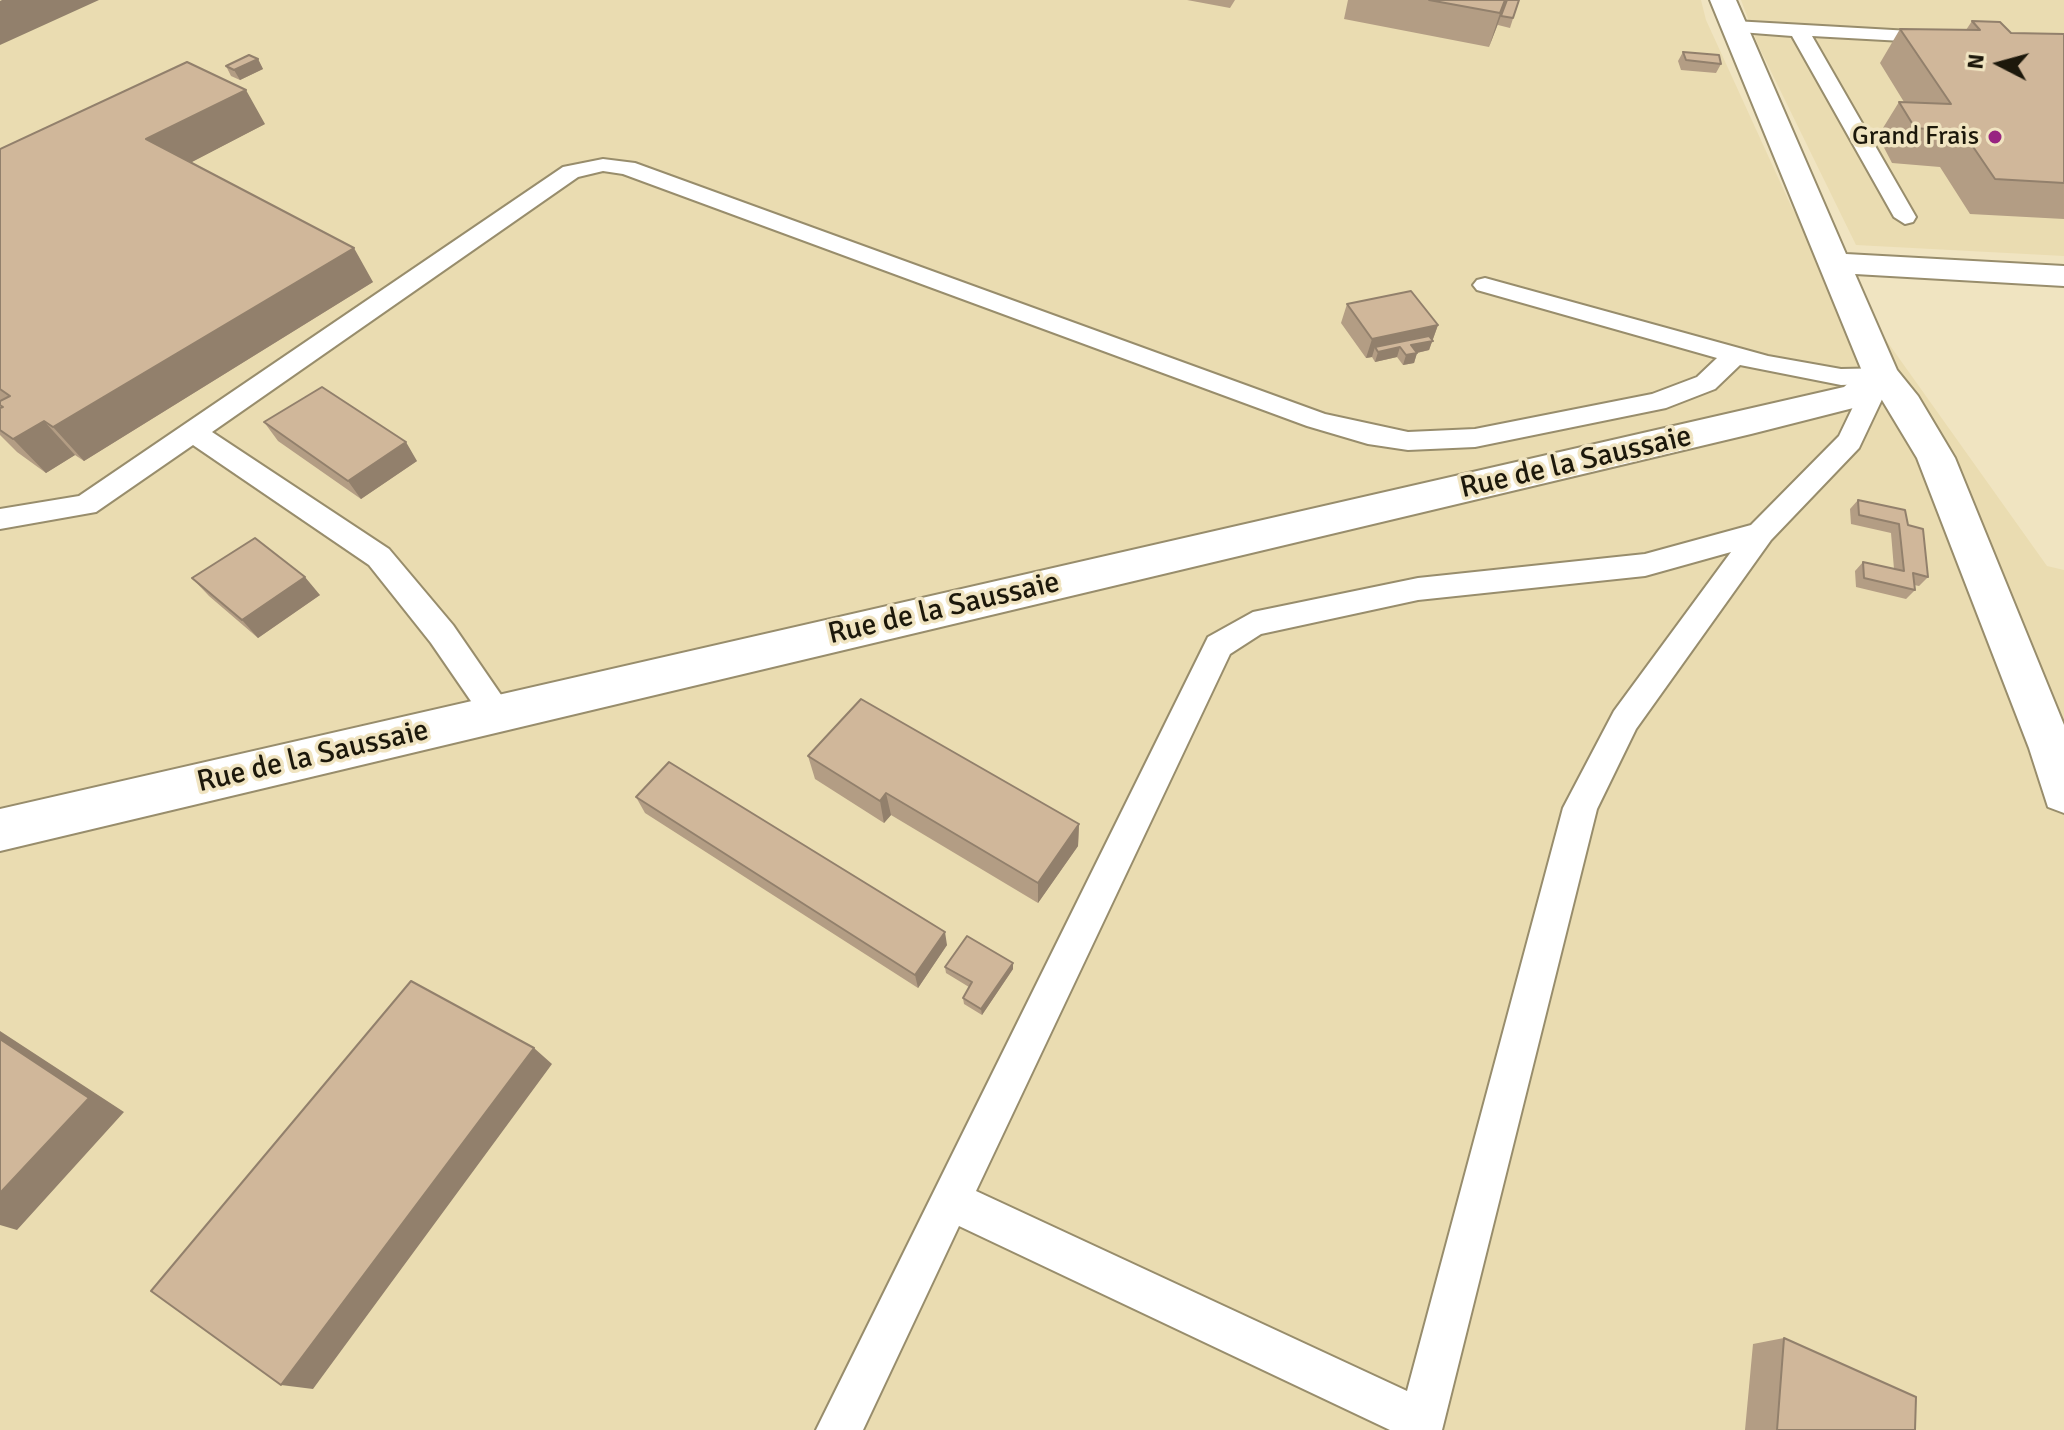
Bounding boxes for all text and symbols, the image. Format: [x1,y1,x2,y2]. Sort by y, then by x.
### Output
north arrow [1960,24,2040,104]
text: N [1961,52,1990,70]
place label: Grand Frais [1852,121,1979,153]
marker: Grand Frais [1986,128,2004,146]
street label: Rue de la Saussaie [1457,419,1695,507]
street label: Rue de la Saussaie [825,565,1063,653]
street label: Rue de la Saussaie [194,713,432,801]

